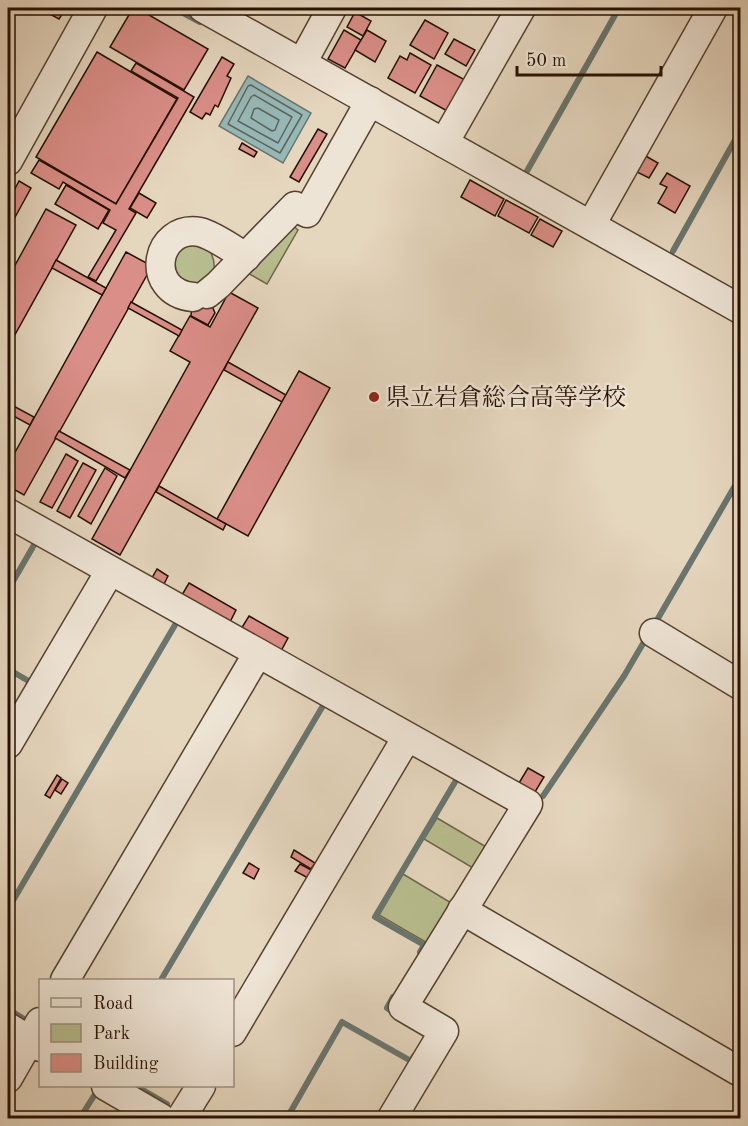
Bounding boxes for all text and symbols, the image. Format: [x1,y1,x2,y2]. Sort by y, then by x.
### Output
scale bar [517,39,661,77]
text: 50 m [526,52,566,70]
place label: 県立岩倉総合高等学校 [386,384,626,411]
marker: 県立岩倉総合高等学校 [367,390,381,404]
legend [39,979,234,1087]
text: Road [93,995,133,1013]
text: Park [93,1025,130,1043]
text: Building [93,1055,159,1073]

